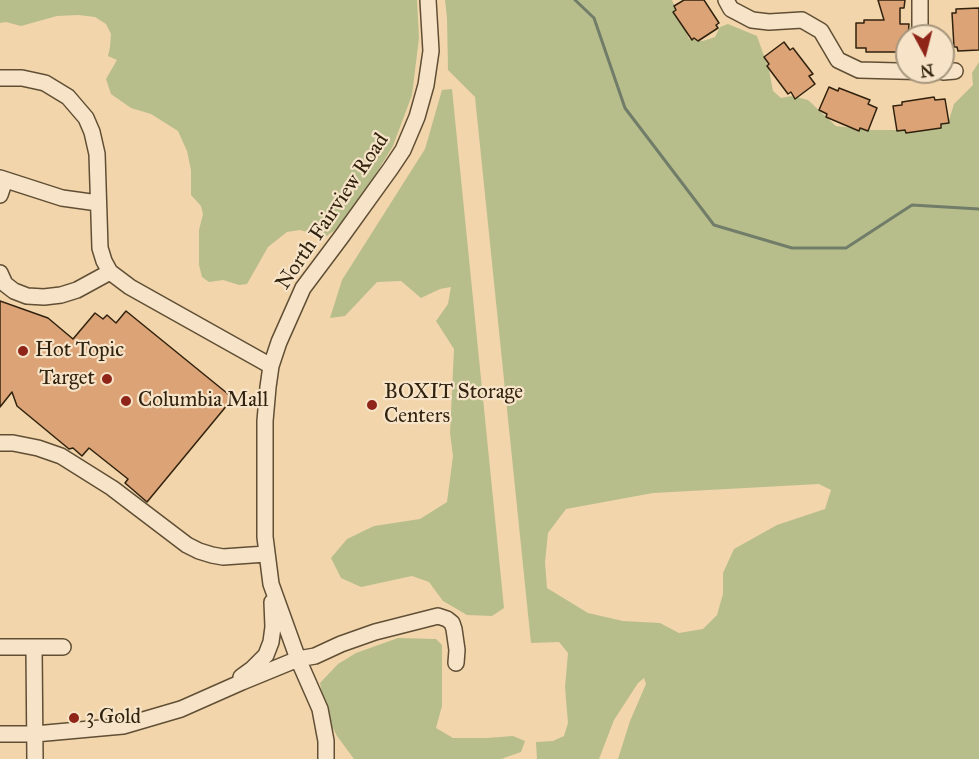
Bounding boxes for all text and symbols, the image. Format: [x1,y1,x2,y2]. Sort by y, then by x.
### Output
north arrow [895,24,955,84]
text: N [919,60,935,81]
street label: North Fairview Road [271,129,395,295]
place label: Hot Topic [35,338,124,364]
marker: Hot Topic [16,344,30,358]
place label: Target [39,366,95,392]
marker: Target [100,372,114,386]
place label: BOXIT Storage Centers [384,380,523,430]
place label: Columbia Mall [138,388,268,414]
marker: Columbia Mall [119,394,133,408]
marker: BOXIT Storage Centers [365,398,379,412]
place label: 3 Gold [86,705,141,731]
marker: 3 Gold [67,711,81,725]

